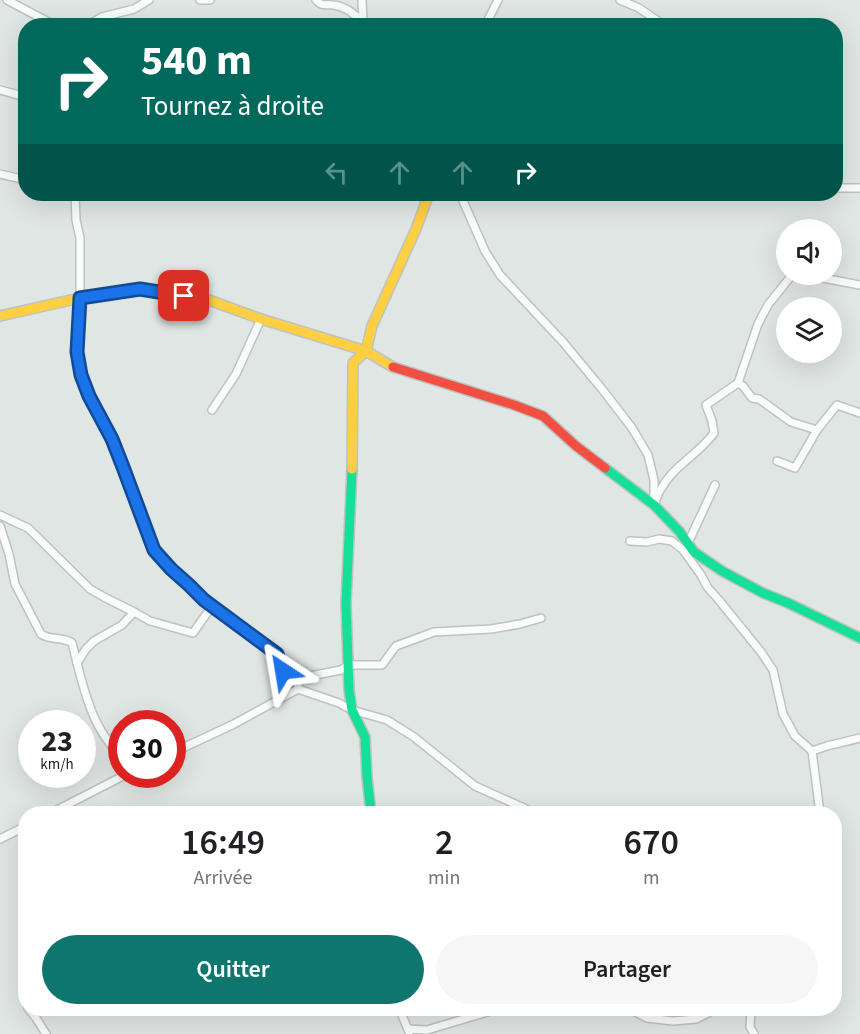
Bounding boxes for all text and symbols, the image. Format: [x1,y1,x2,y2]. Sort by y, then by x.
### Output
text: 540 m [141,31,252,91]
icon: right [42,42,120,120]
text: Tournez à droite [141,87,324,126]
icon: left [320,156,353,189]
icon: ahead [383,156,416,189]
icon: ahead [446,156,479,189]
icon: right [509,156,542,189]
map controls [776,219,842,363]
button: sound [776,219,842,285]
pin [158,270,209,321]
icon: arrive [167,279,200,312]
button: layers [776,297,842,363]
position arrow [251,639,315,703]
speed limit sign: 30 [108,710,186,788]
text: 23 [41,720,73,763]
text: km/h [40,754,74,775]
text: 16:49 [181,817,265,868]
text: 2 [435,817,453,868]
text: 670 [623,817,679,868]
text: Arrivée [194,864,252,892]
text: min [428,864,460,892]
text: m [643,864,659,892]
button: Quitter [42,935,424,1004]
button: Partager [436,935,818,1004]

